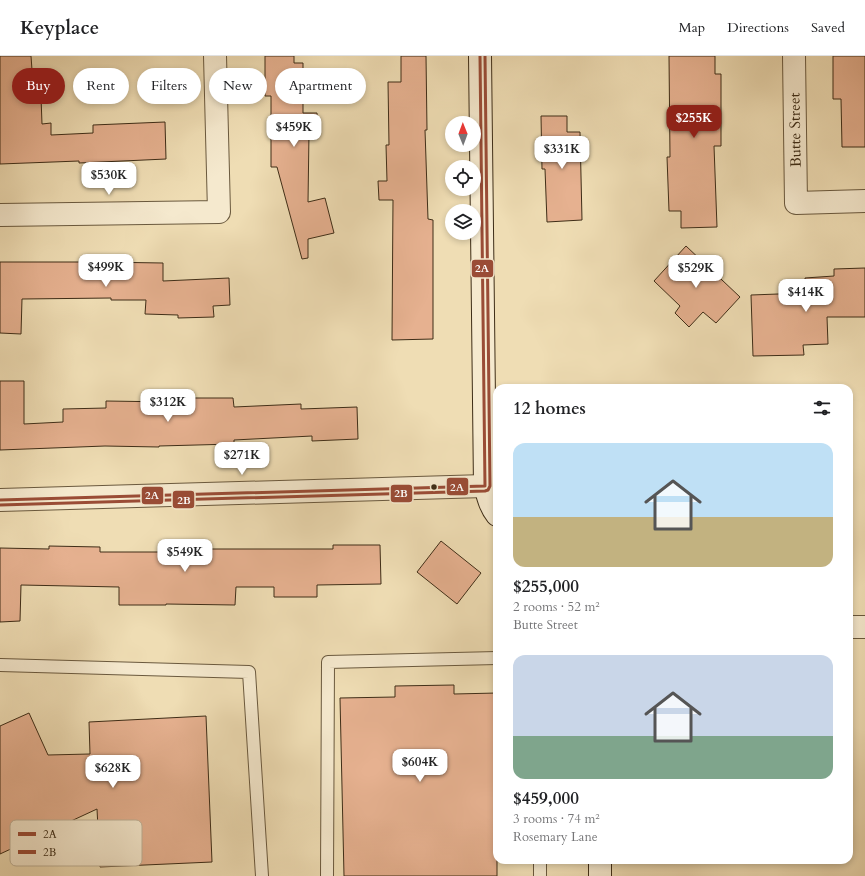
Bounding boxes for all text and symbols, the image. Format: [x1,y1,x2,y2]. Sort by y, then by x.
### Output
text: Keyplace [20,15,99,41]
text: Map [679,18,705,37]
text: Directions [727,18,789,37]
text: Saved [811,18,845,37]
chip: Buy [12,68,65,104]
chip: Rent [73,68,129,104]
chip: Filters [137,68,201,104]
chip: New [209,68,267,104]
chip: Apartment [275,68,366,104]
street label: Butte Street [784,92,806,168]
pin: $255K [666,105,722,139]
text: $255K [675,109,713,127]
pin: $459K [266,114,322,148]
north arrow [445,116,481,152]
map controls [445,116,481,240]
text: $459K [275,118,313,136]
pin: $331K [534,136,590,170]
text: $331K [543,140,581,158]
button: locate [445,160,481,196]
pin: $530K [81,162,137,196]
text: $530K [90,166,128,184]
button: layers [445,204,481,240]
pin: $499K [78,254,134,288]
pin: $529K [668,255,724,289]
text: $499K [87,258,125,276]
line badge: 2A [471,259,494,278]
text: $529K [677,259,715,277]
text: 2A [475,261,490,276]
pin: $414K [778,279,834,313]
text: $414K [787,283,825,301]
pin: $312K [140,389,196,423]
text: $312K [149,393,187,411]
text: 12 homes [513,397,586,420]
icon: filters [811,397,833,419]
pin: $271K [214,442,270,476]
text: $271K [223,446,261,464]
icon: home [637,469,709,541]
line badge: 2A [446,477,469,496]
text: 2A [450,480,465,495]
unlabelled marker [429,482,439,492]
line badge: 2B [390,484,413,503]
line badge: 2A [141,486,164,505]
text: 2B [394,486,408,501]
text: 2A [145,488,160,503]
line badge: 2B [172,490,195,509]
text: 2B [177,493,191,508]
pin: $549K [157,539,213,573]
text: $549K [166,543,204,561]
text: $255,000 [513,575,579,598]
text: 2 rooms · 52 m² [513,598,600,616]
text: Butte Street [513,616,578,634]
icon: home [637,681,709,753]
pin: $604K [392,749,448,783]
text: $604K [401,753,439,771]
pin: $628K [85,755,141,789]
text: $628K [94,759,132,777]
text: $459,000 [513,787,579,810]
text: 3 rooms · 74 m² [513,810,600,828]
legend [10,820,142,866]
text: 2A [43,827,57,842]
text: Rosemary Lane [513,828,598,846]
text: 2B [43,845,56,860]

